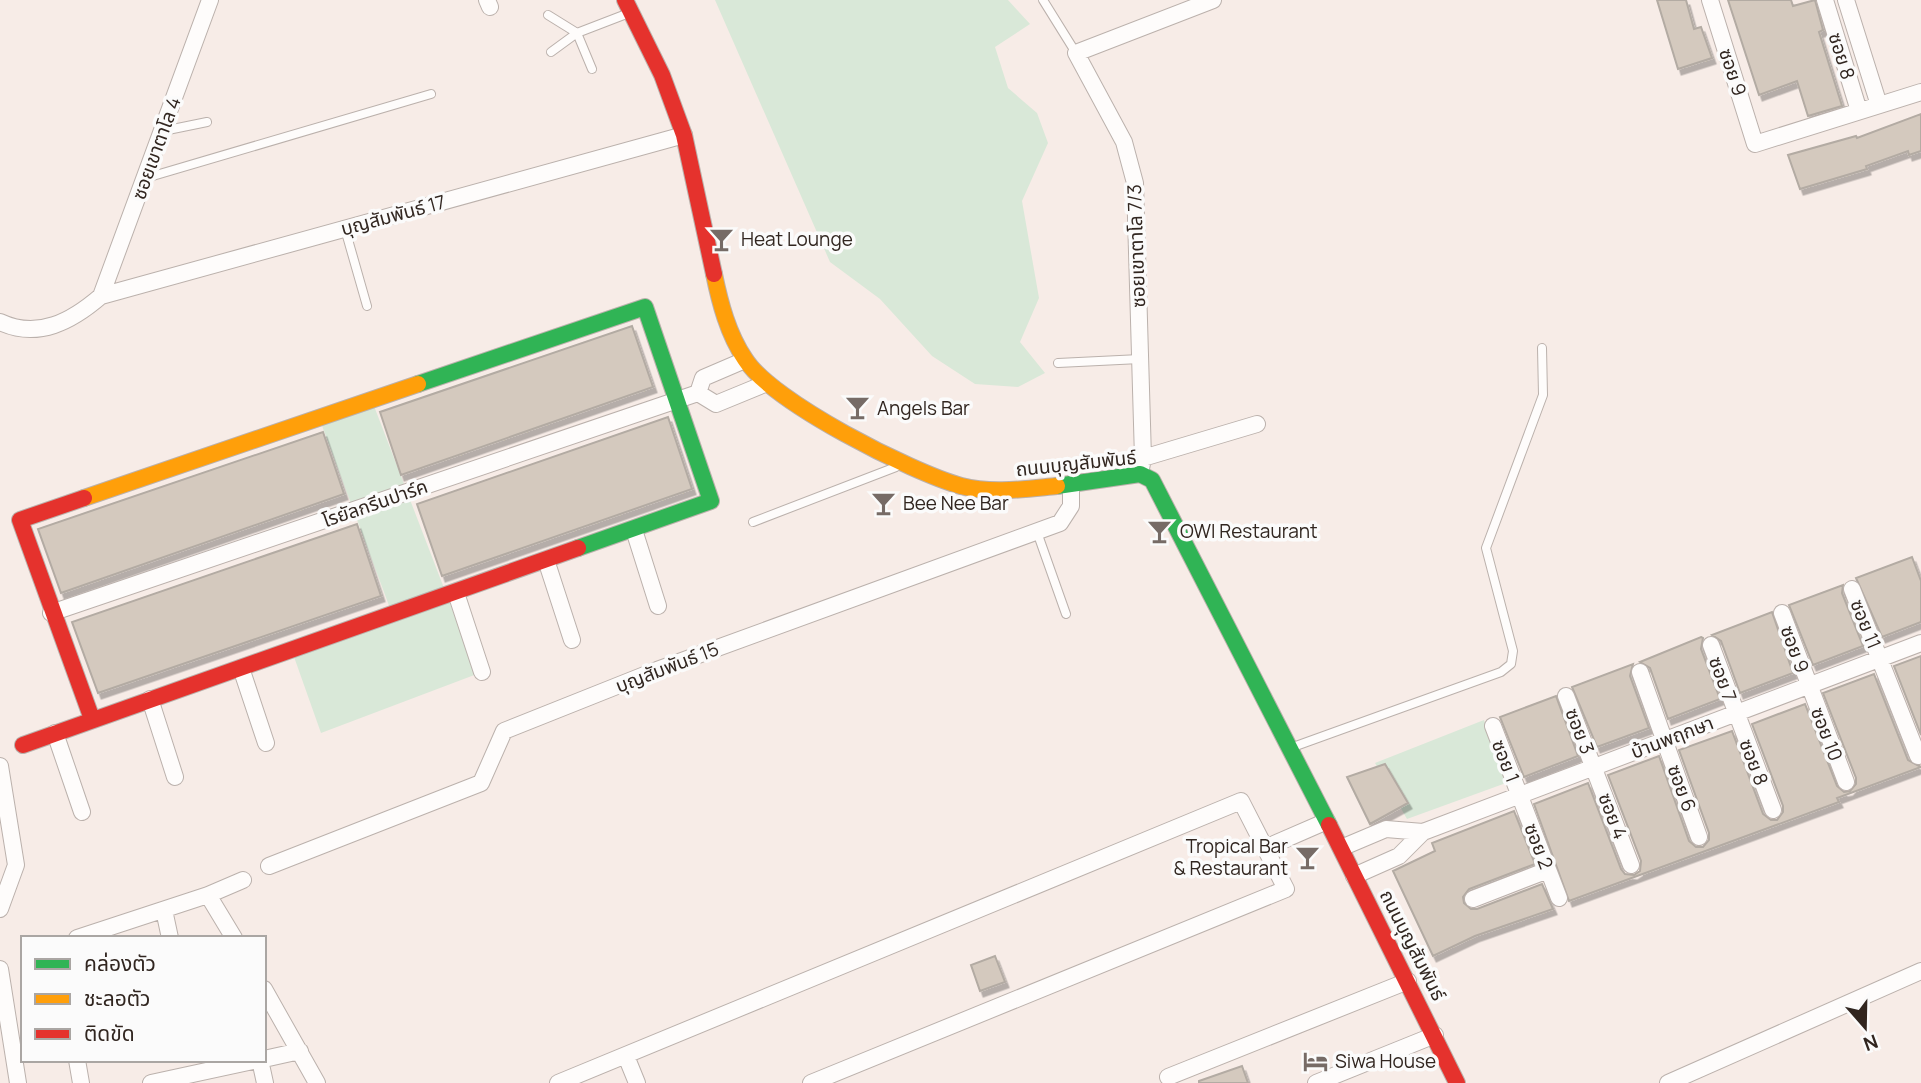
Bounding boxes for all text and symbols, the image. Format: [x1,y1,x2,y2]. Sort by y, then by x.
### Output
street label: ซอย 8 [1823,29,1861,83]
street label: ซอย 9 [1713,45,1753,99]
street label: ซอยเขาตาโล 4 [125,93,187,203]
street label: ซอยเขาตาโล 7/3 [1121,184,1151,308]
street label: บุญสัมพันธ์ 17 [338,189,448,241]
bar icon: Heat Lounge [707,225,735,253]
place label: Heat Lounge [741,226,853,252]
bar icon: Angels Bar [843,394,871,422]
place label: Angels Bar [877,395,970,421]
street label: ถนนบุญสัมพันธ์ [1014,444,1138,482]
street label: โรยัลกรีนปาร์ค [319,473,431,533]
bar icon: Bee Nee Bar [869,489,897,517]
place label: Bee Nee Bar [903,490,1009,516]
bar icon: OWI Restaurant [1146,517,1174,545]
place label: OWI Restaurant [1180,518,1318,544]
street label: ซอย 11 [1844,595,1888,653]
street label: ซอย 9 [1775,622,1815,676]
street label: บุญสัมพันธ์ 15 [612,635,722,699]
street label: ซอย 7 [1703,653,1743,705]
street label: ซอย 10 [1805,703,1849,765]
street label: ซอย 3 [1559,704,1601,758]
street label: บ้านพฤกษา [1627,709,1717,765]
street label: ซอย 8 [1733,735,1775,789]
street label: ซอย 1 [1486,736,1526,786]
street label: ซอย 6 [1662,761,1702,815]
street label: ซอย 4 [1592,789,1634,843]
street label: ซอย 2 [1518,819,1560,873]
place label: Tropical Bar & Restaurant [1173,833,1288,881]
bar icon: Tropical Bar & Restaurant [1294,843,1322,871]
street label: ถนนบุญสัมพันธ์ [1374,885,1452,1005]
legend [21,936,266,1062]
text: คล่องตัว [84,949,156,977]
text: ชะลอตัว [84,984,150,1012]
north arrow [1830,992,1900,1062]
text: ติดขัด [84,1019,135,1047]
text: N [1860,1028,1882,1058]
hotel icon: Siwa House [1301,1047,1329,1075]
place label: Siwa House [1335,1048,1436,1074]

